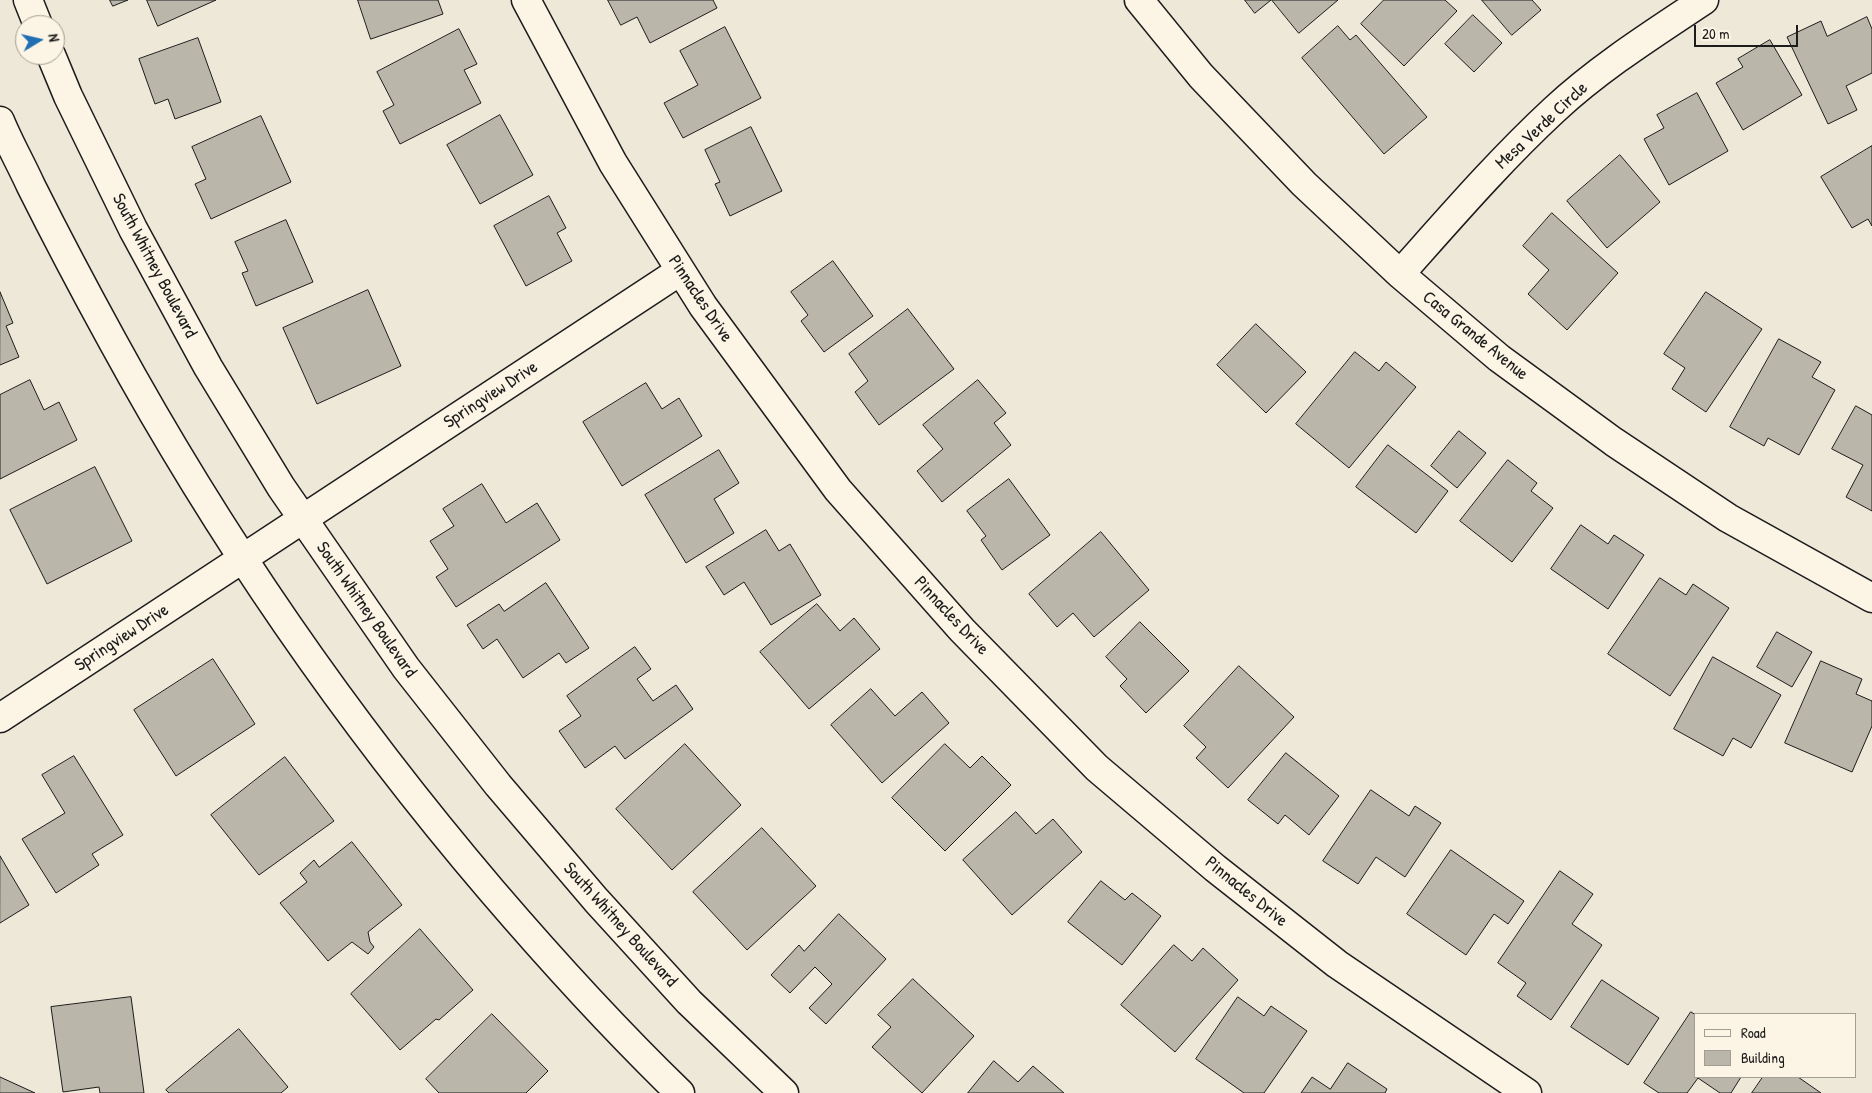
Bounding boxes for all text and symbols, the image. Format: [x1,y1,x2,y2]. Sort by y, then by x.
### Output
north arrow [15,15,65,65]
scale bar [1697,15,1801,47]
text: 20 m [1702,23,1729,44]
text: N [44,33,64,43]
street label: Mesa Verde Circle [1491,78,1593,174]
street label: South Whitney Boulevard [107,190,201,342]
street label: Pinnacles Drive [663,252,737,346]
street label: Casa Grande Avenue [1418,287,1532,385]
street label: Springview Drive [440,357,542,433]
street label: South Whitney Boulevard [311,538,421,682]
street label: Pinnacles Drive [909,572,993,660]
street label: Springview Drive [71,600,173,676]
street label: Pinnacles Drive [1200,852,1292,932]
street label: South Whitney Boulevard [558,858,682,992]
legend [1694,1013,1857,1078]
text: Road [1741,1022,1766,1043]
text: Building [1741,1047,1785,1068]

